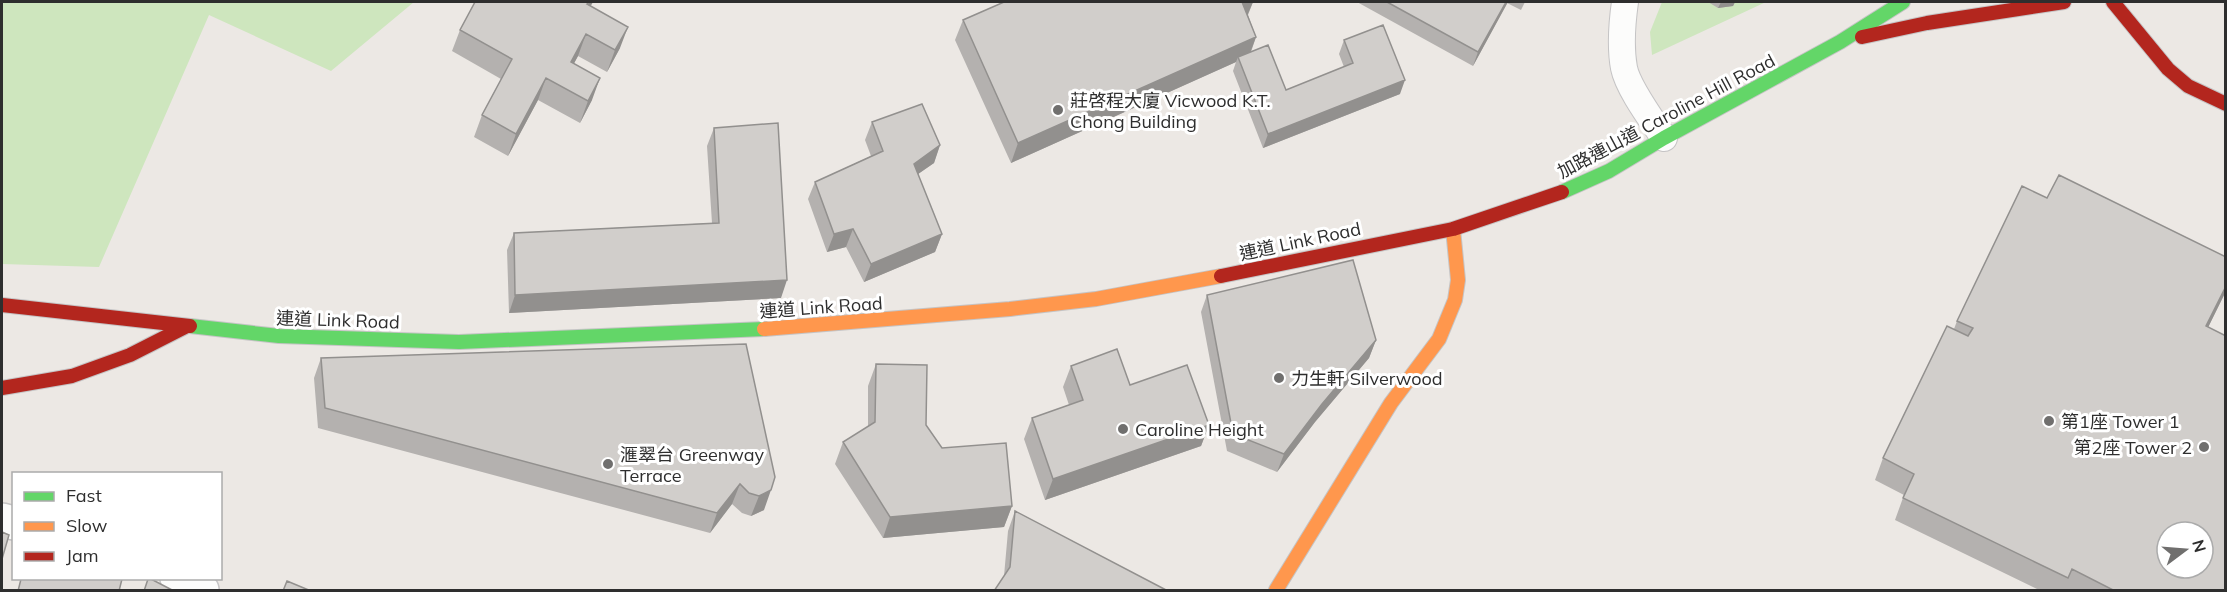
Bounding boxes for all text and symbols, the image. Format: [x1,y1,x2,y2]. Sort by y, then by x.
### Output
street label: 加路連山道 Caroline Hill Road [1553,49,1779,183]
place label: 莊啓程大廈 Vicwood K.T. Chong Building [1070,89,1271,133]
marker: 莊啓程大廈 Vicwood K.T. Chong Building [1051,103,1065,117]
street label: 連道 Link Road [1237,217,1363,265]
street label: 連道 Link Road [759,291,883,323]
street label: 連道 Link Road [276,306,400,334]
place label: 力生軒 Silverwood [1291,367,1443,390]
marker: 力生軒 Silverwood [1272,371,1286,385]
place label: 第1座 Tower 1 [2061,410,2179,433]
marker: 第1座 Tower 1 [2042,414,2056,428]
place label: Caroline Height [1135,418,1264,441]
marker: Caroline Height [1116,422,1130,436]
place label: 第2座 Tower 2 [2074,436,2192,459]
marker: 第2座 Tower 2 [2197,440,2211,454]
place label: 滙翠台 Greenway Terrace [620,443,764,487]
marker: 滙翠台 Greenway Terrace [601,457,615,471]
legend [12,472,222,580]
text: Fast [66,484,102,507]
text: Slow [66,514,108,537]
north arrow [2155,520,2215,580]
text: N [2188,537,2211,554]
text: Jam [66,544,99,567]

